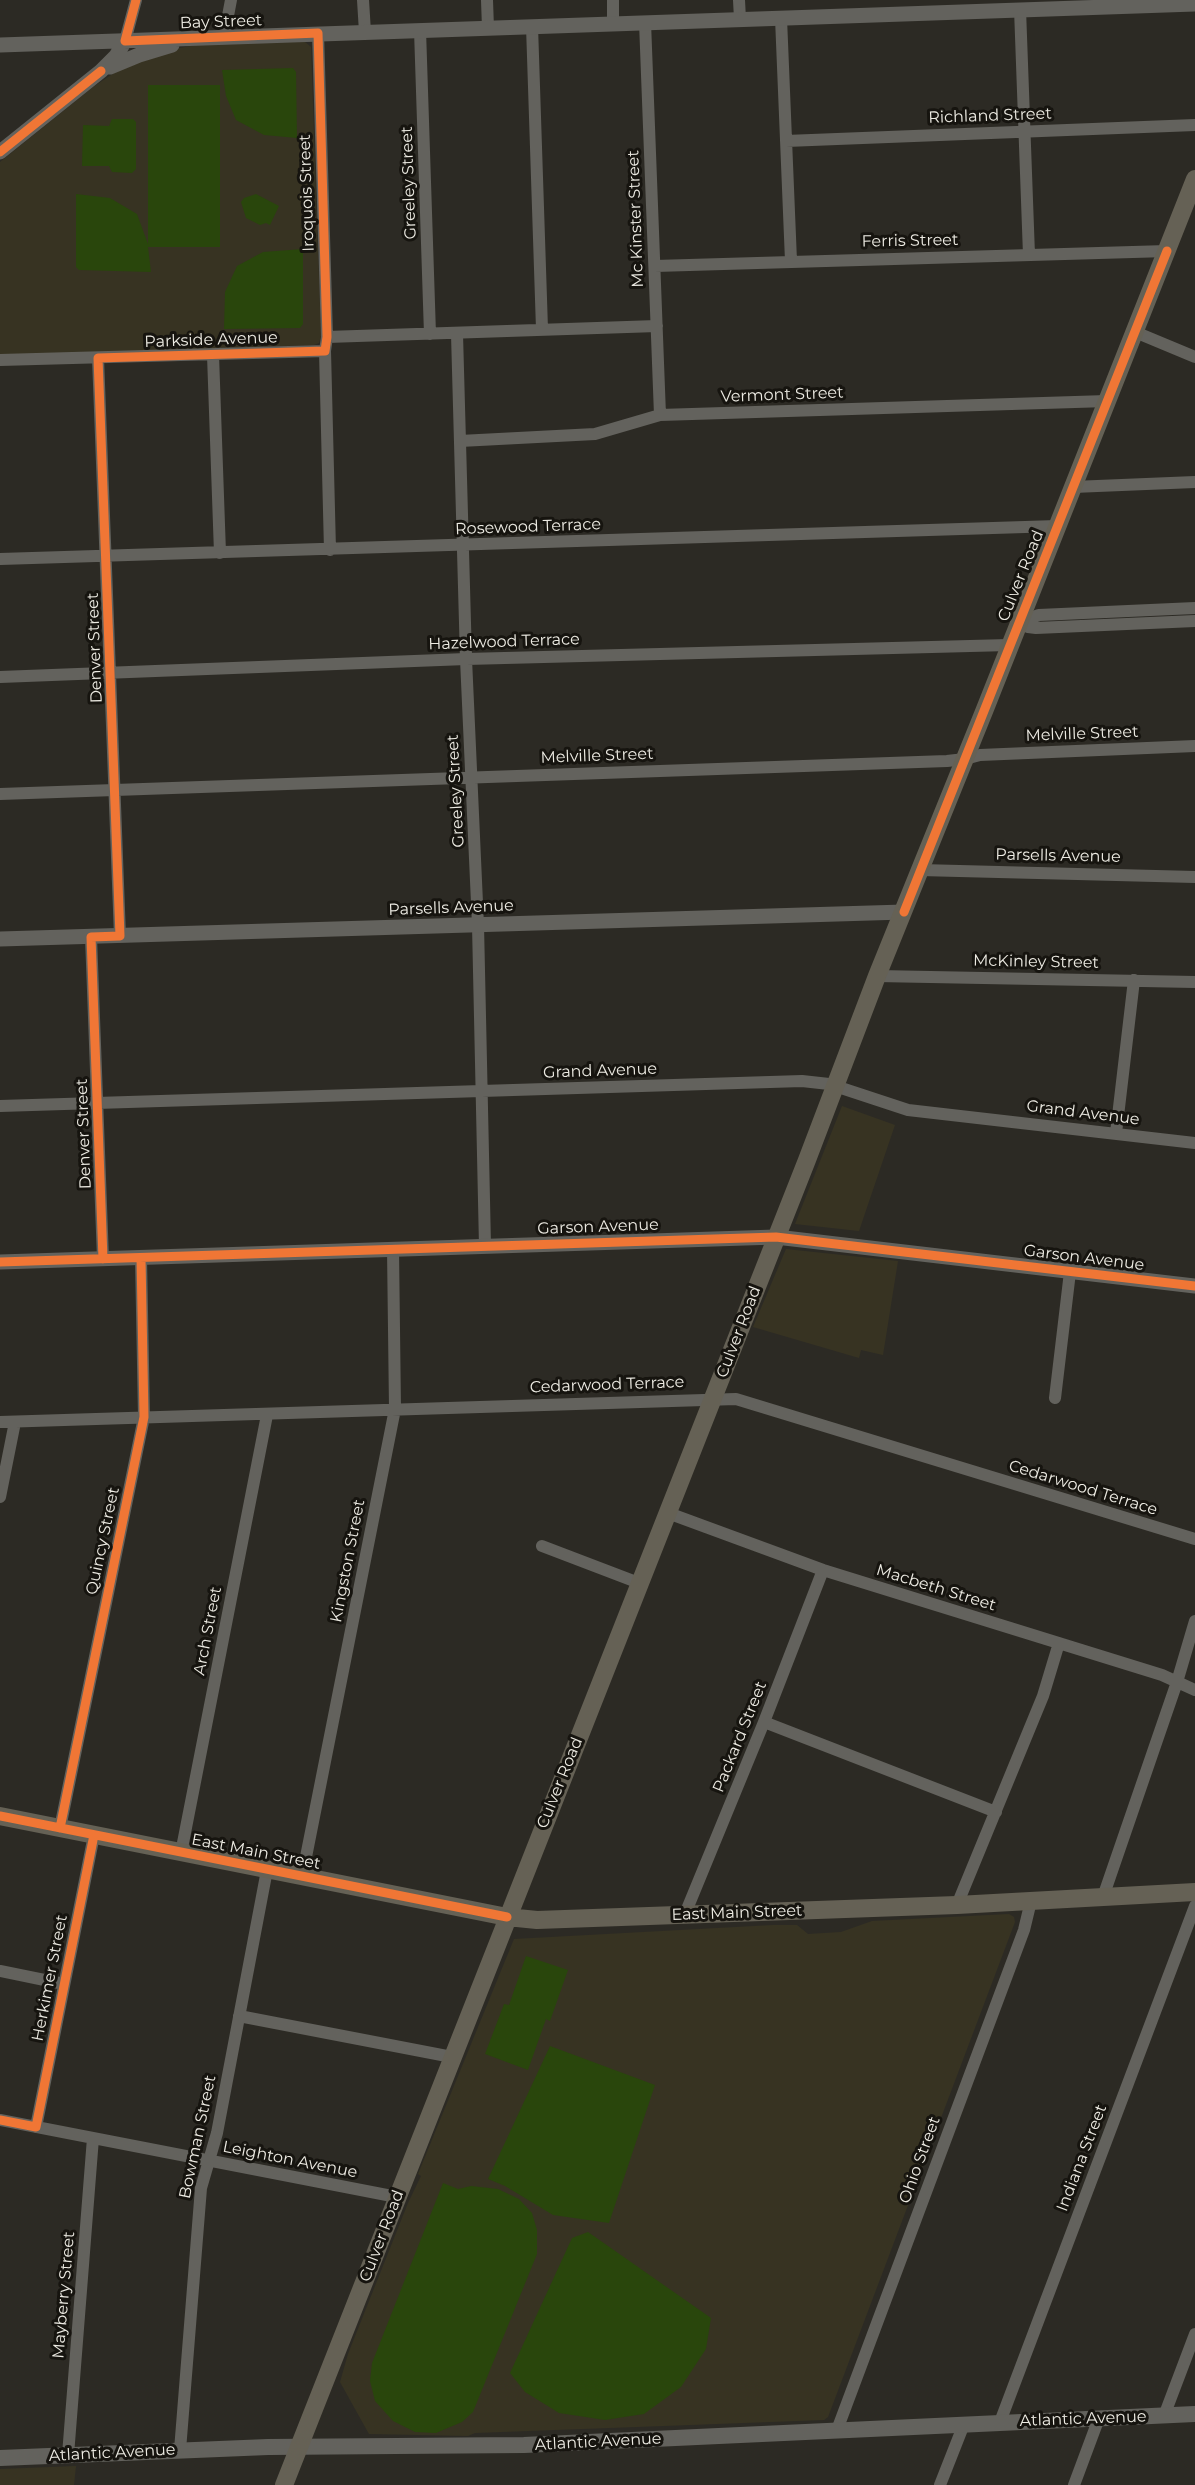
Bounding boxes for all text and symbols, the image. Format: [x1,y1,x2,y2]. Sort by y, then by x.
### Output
street label: Bay Street [179,11,263,33]
street label: Richland Street [928,104,1052,128]
street label: Greeley Street [397,126,421,240]
street label: Iroquois Street [295,134,319,252]
street label: Mc Kinster Street [624,150,648,288]
street label: Ferris Street [861,231,959,251]
street label: Parkside Avenue [144,328,278,352]
street label: Vermont Street [720,383,844,407]
street label: Rosewood Terrace [455,515,601,539]
street label: Culver Road [994,528,1048,624]
street label: Denver Street [83,592,107,704]
street label: Hazelwood Terrace [428,630,580,654]
street label: Melville Street [1025,722,1139,746]
street label: Greeley Street [443,734,469,848]
street label: Melville Street [540,744,654,768]
street label: Parsells Avenue [995,845,1121,867]
street label: Parsells Avenue [388,896,514,920]
street label: McKinley Street [973,951,1099,973]
street label: Grand Avenue [543,1059,657,1083]
street label: Denver Street [72,1078,96,1190]
street label: Grand Avenue [1025,1097,1141,1129]
street label: Garson Avenue [537,1215,659,1239]
street label: Garson Avenue [1023,1241,1145,1275]
street label: Culver Road [713,1283,765,1381]
street label: Cedarwood Terrace [529,1373,685,1397]
street label: Cedarwood Terrace [1006,1456,1160,1520]
street label: Quincy Street [82,1485,124,1597]
street label: Kingston Street [327,1498,369,1624]
street label: Macbeth Street [874,1561,998,1615]
street label: Arch Street [190,1585,226,1677]
street label: Packard Street [709,1679,771,1795]
street label: Culver Road [533,1735,587,1831]
street label: East Main Street [190,1830,322,1874]
street label: East Main Street [671,1901,803,1925]
street label: Herkimer Street [28,1913,72,2043]
street label: Bowman Street [176,2074,220,2200]
street label: Indiana Street [1053,2102,1111,2214]
street label: Ohio Street [895,2114,945,2206]
street label: Leighton Avenue [221,2138,359,2182]
street label: Culver Road [356,2187,408,2285]
street label: Mayberry Street [49,2231,79,2359]
street label: Atlantic Avenue [1019,2407,1147,2431]
street label: Atlantic Avenue [534,2429,662,2455]
street label: Atlantic Avenue [48,2440,176,2466]

